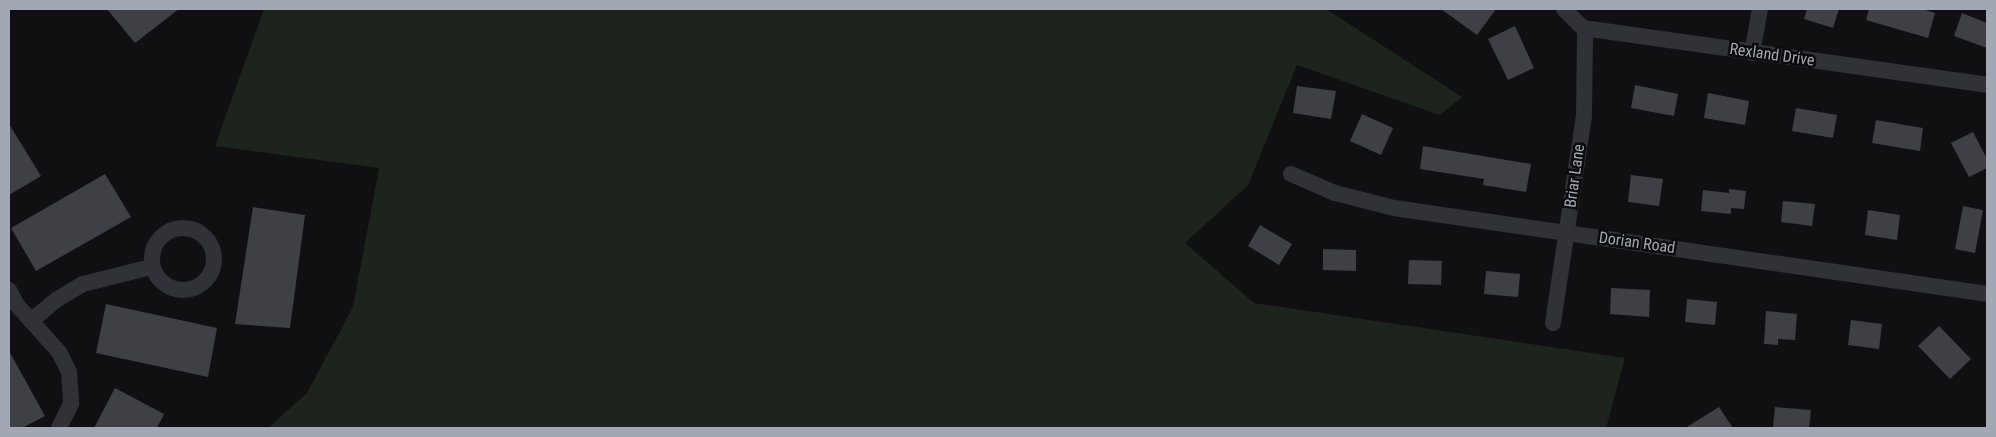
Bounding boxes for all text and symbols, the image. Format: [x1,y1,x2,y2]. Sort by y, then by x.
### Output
street label: Rexland Drive [1728,40,1816,70]
street label: Briar Lane [1561,143,1589,209]
street label: Dorian Road [1598,228,1676,258]

